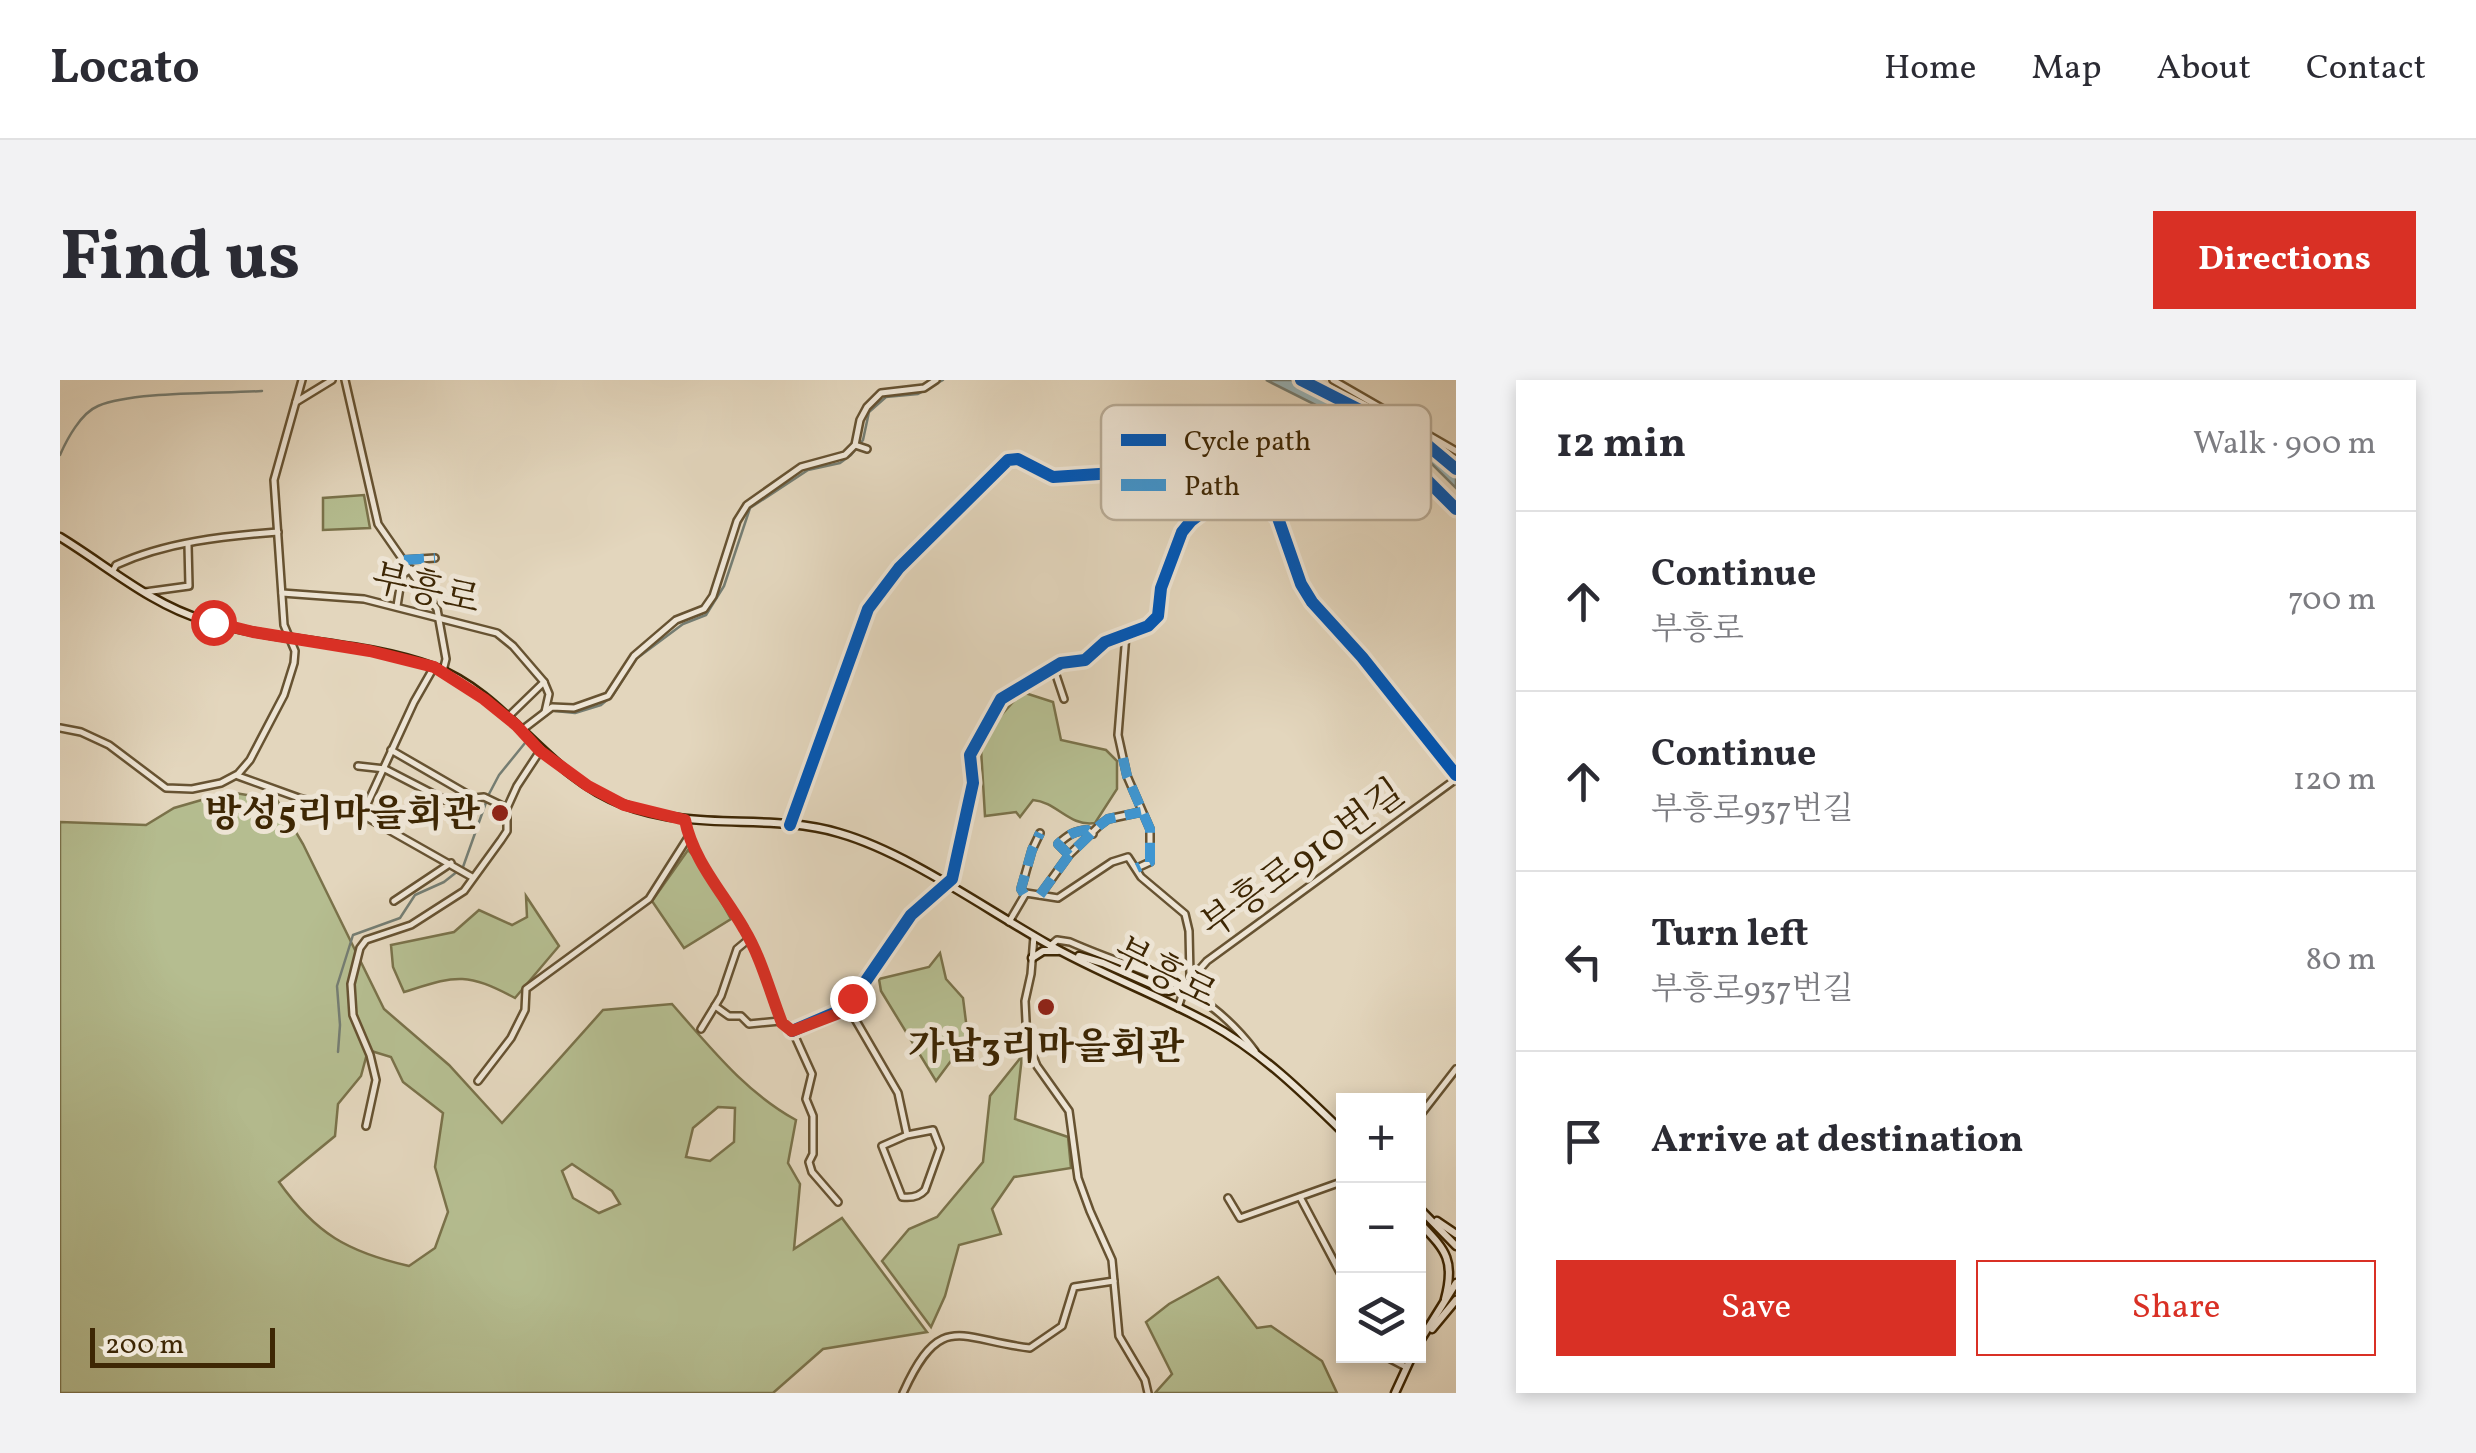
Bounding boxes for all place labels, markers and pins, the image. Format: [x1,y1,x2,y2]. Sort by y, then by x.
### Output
place label: 방성5리마을회관 [205,790,480,843]
marker: 방성5리마을회관 [489,802,511,824]
marker: 가납3리마을회관 [1035,996,1057,1018]
place label: 가납3리마을회관 [908,1023,1184,1076]

